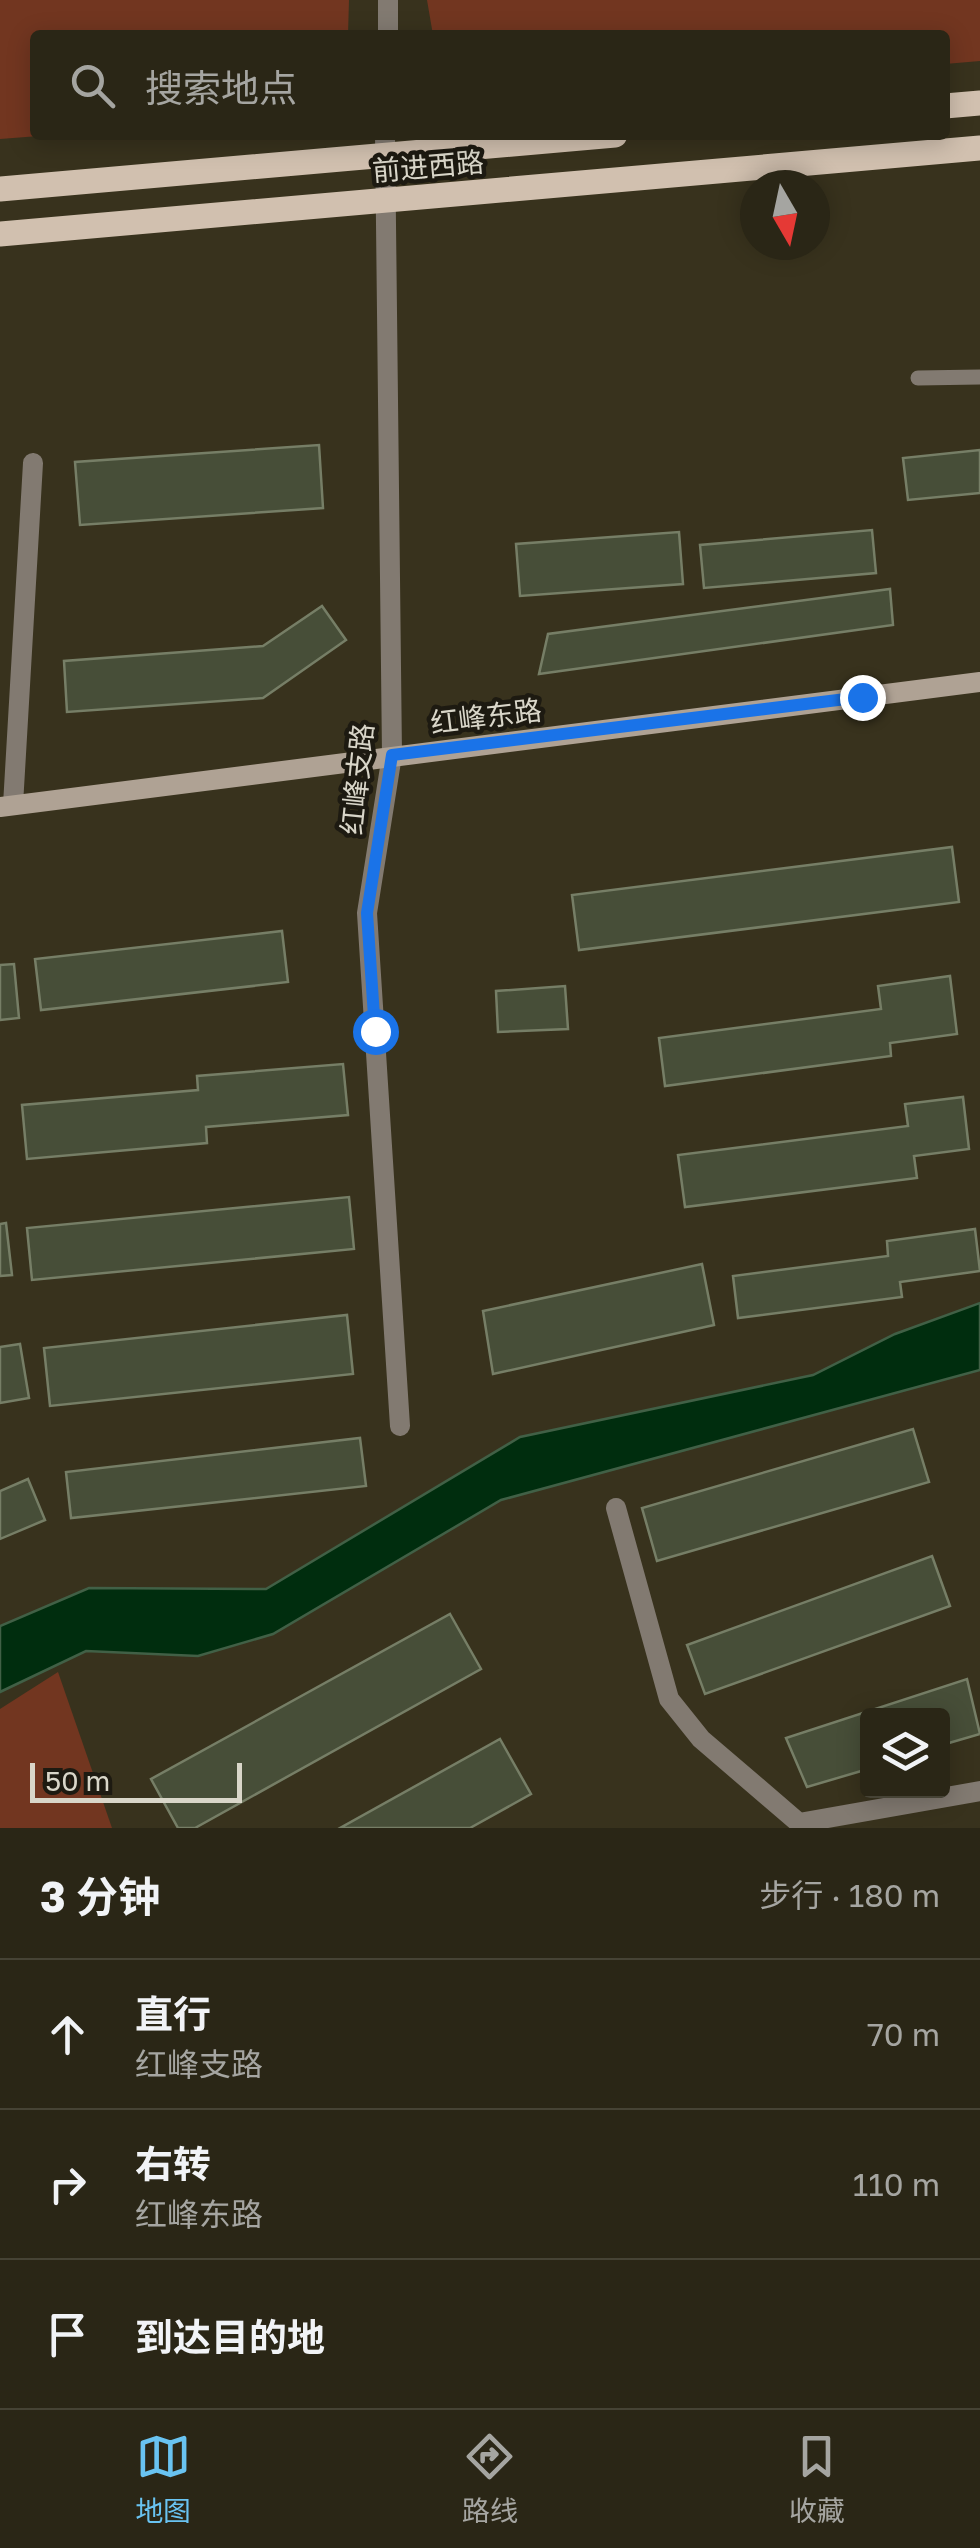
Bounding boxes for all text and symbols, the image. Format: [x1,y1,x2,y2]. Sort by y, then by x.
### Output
search box [30,30,950,140]
icon: search [65,58,120,113]
text: 搜索地点 [145,65,297,110]
street label: 前进西路 [371,145,485,187]
north arrow [740,170,830,260]
route end [840,675,886,721]
street label: 红峰东路 [428,693,544,739]
street label: 红峰支路 [335,722,379,836]
route start [353,1009,399,1055]
map controls [860,1708,950,1798]
button: layers [860,1708,950,1798]
scale bar [30,1758,242,1802]
text: 50 m [45,1764,110,1797]
text: 3 分钟 [40,1871,160,1921]
text: 步行 · 180 m [759,1876,940,1914]
text: 直行 [135,1991,211,2036]
icon: ahead [40,2007,95,2062]
text: 70 m [867,2015,940,2053]
text: 红峰支路 [135,2045,263,2083]
text: 右转 [135,2141,211,2186]
icon: right [40,2157,95,2212]
text: 110 m [853,2165,940,2203]
text: 红峰东路 [135,2195,263,2233]
icon: arrive [40,2307,95,2362]
text: 到达目的地 [135,2314,325,2359]
tab: 地图 [135,2429,191,2529]
tab: 路线 [462,2429,518,2529]
tab: 收藏 [789,2429,845,2529]

